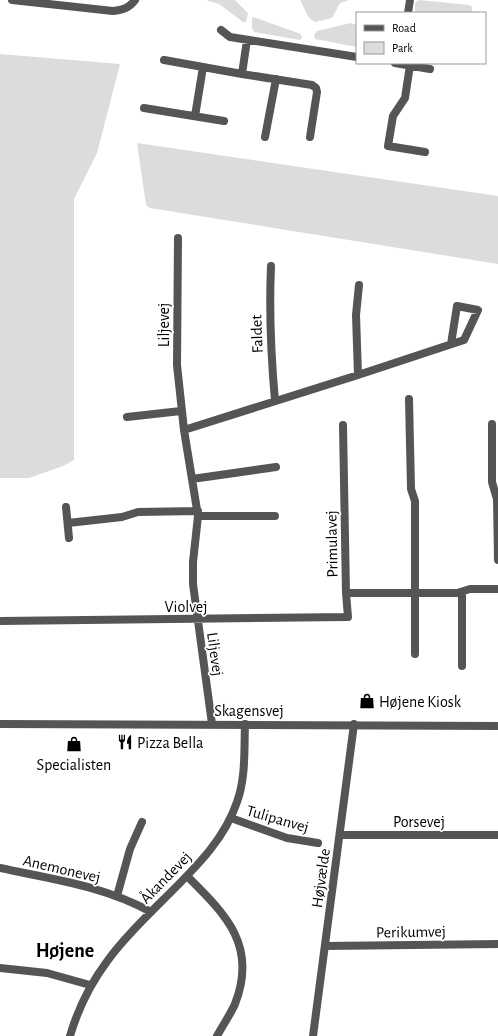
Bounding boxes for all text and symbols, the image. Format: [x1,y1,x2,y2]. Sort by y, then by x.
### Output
legend [356,12,486,64]
text: Road [392,22,416,34]
text: Park [392,42,413,54]
street label: Liljevej [156,303,173,347]
street label: Faldet [248,314,266,354]
street label: Primulavej [323,510,342,578]
street label: Violvej [165,599,207,616]
street label: Liljevej [203,631,226,677]
shop icon: Højene Kiosk [358,692,376,710]
place label: Højene Kiosk [379,694,462,711]
street label: Skagensvej [214,703,284,720]
restaurant icon: Pizza Bella [116,733,134,751]
shop icon: Specialisten [65,735,83,753]
place label: Pizza Bella [137,735,204,751]
place label: Specialisten [37,757,111,773]
street label: Tulipanvej [244,802,311,836]
street label: Porsevej [393,814,445,831]
street label: Åkandevej [136,847,195,908]
street label: Højvælde [309,847,334,909]
street label: Anemonevej [21,852,102,887]
street label: Perikumvej [376,923,446,942]
district label: Højene [36,941,94,961]

